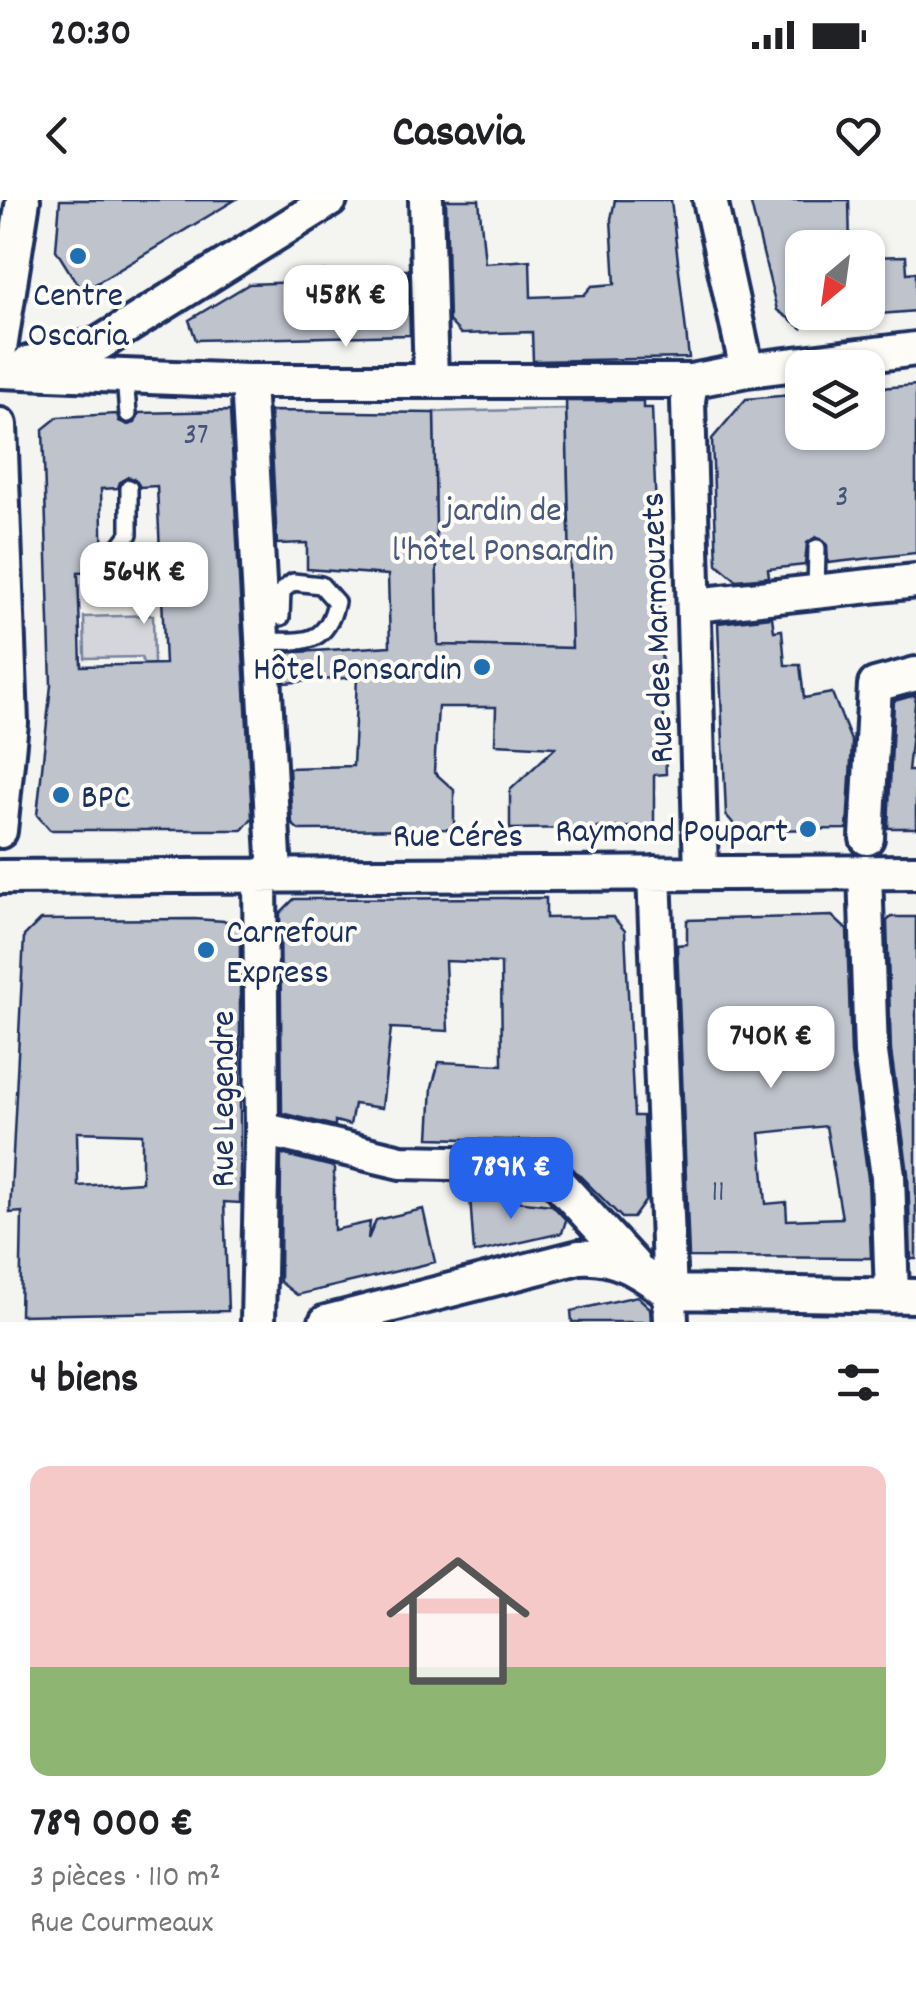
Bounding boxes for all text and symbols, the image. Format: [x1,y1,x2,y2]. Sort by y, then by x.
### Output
text: 20:30 [50,8,131,63]
text: Casavia [392,103,524,167]
icon: back [30,108,85,163]
icon: heart [831,108,886,163]
north arrow [785,230,885,330]
map controls [785,230,885,450]
marker: Centre Oscaria [67,245,89,267]
pin: 458K € [265,265,427,350]
place label: Centre Oscaria [27,273,129,363]
text: 458K € [306,274,386,320]
button: layers [785,350,885,450]
house number: 37 [184,416,208,459]
house number: 3 [835,478,849,521]
park label: jardin de l'hôtel Ponsardin [392,488,614,578]
street label: Rue des Marmouzets [630,491,690,764]
pin: 564K € [63,542,225,627]
text: 564K € [102,551,186,597]
place label: Hôtel Ponsardin [253,647,462,697]
marker: Hôtel Ponsardin [471,656,493,678]
place label: BPC [81,775,131,825]
marker: BPC [50,784,72,806]
place label: Raymond Poupart [555,809,788,859]
street label: Rue Cérès [393,814,523,864]
marker: Raymond Poupart [797,818,819,840]
place label: Carrefour Express [226,910,357,1000]
marker: Carrefour Express [195,939,217,961]
pin: 740K € [690,1006,852,1091]
street label: Rue Legendre [201,1011,251,1187]
text: 740K € [730,1015,812,1061]
pin: 789K € [430,1137,592,1222]
text: 789K € [471,1146,551,1192]
house number: 11 [711,1173,725,1216]
text: 4 biens [30,1352,139,1412]
icon: filters [831,1355,886,1410]
icon: home [368,1531,548,1711]
text: 789 000 € [30,1796,194,1856]
text: 3 pièces · 110 m² [30,1856,221,1902]
text: Rue Courmeaux [30,1902,213,1948]

